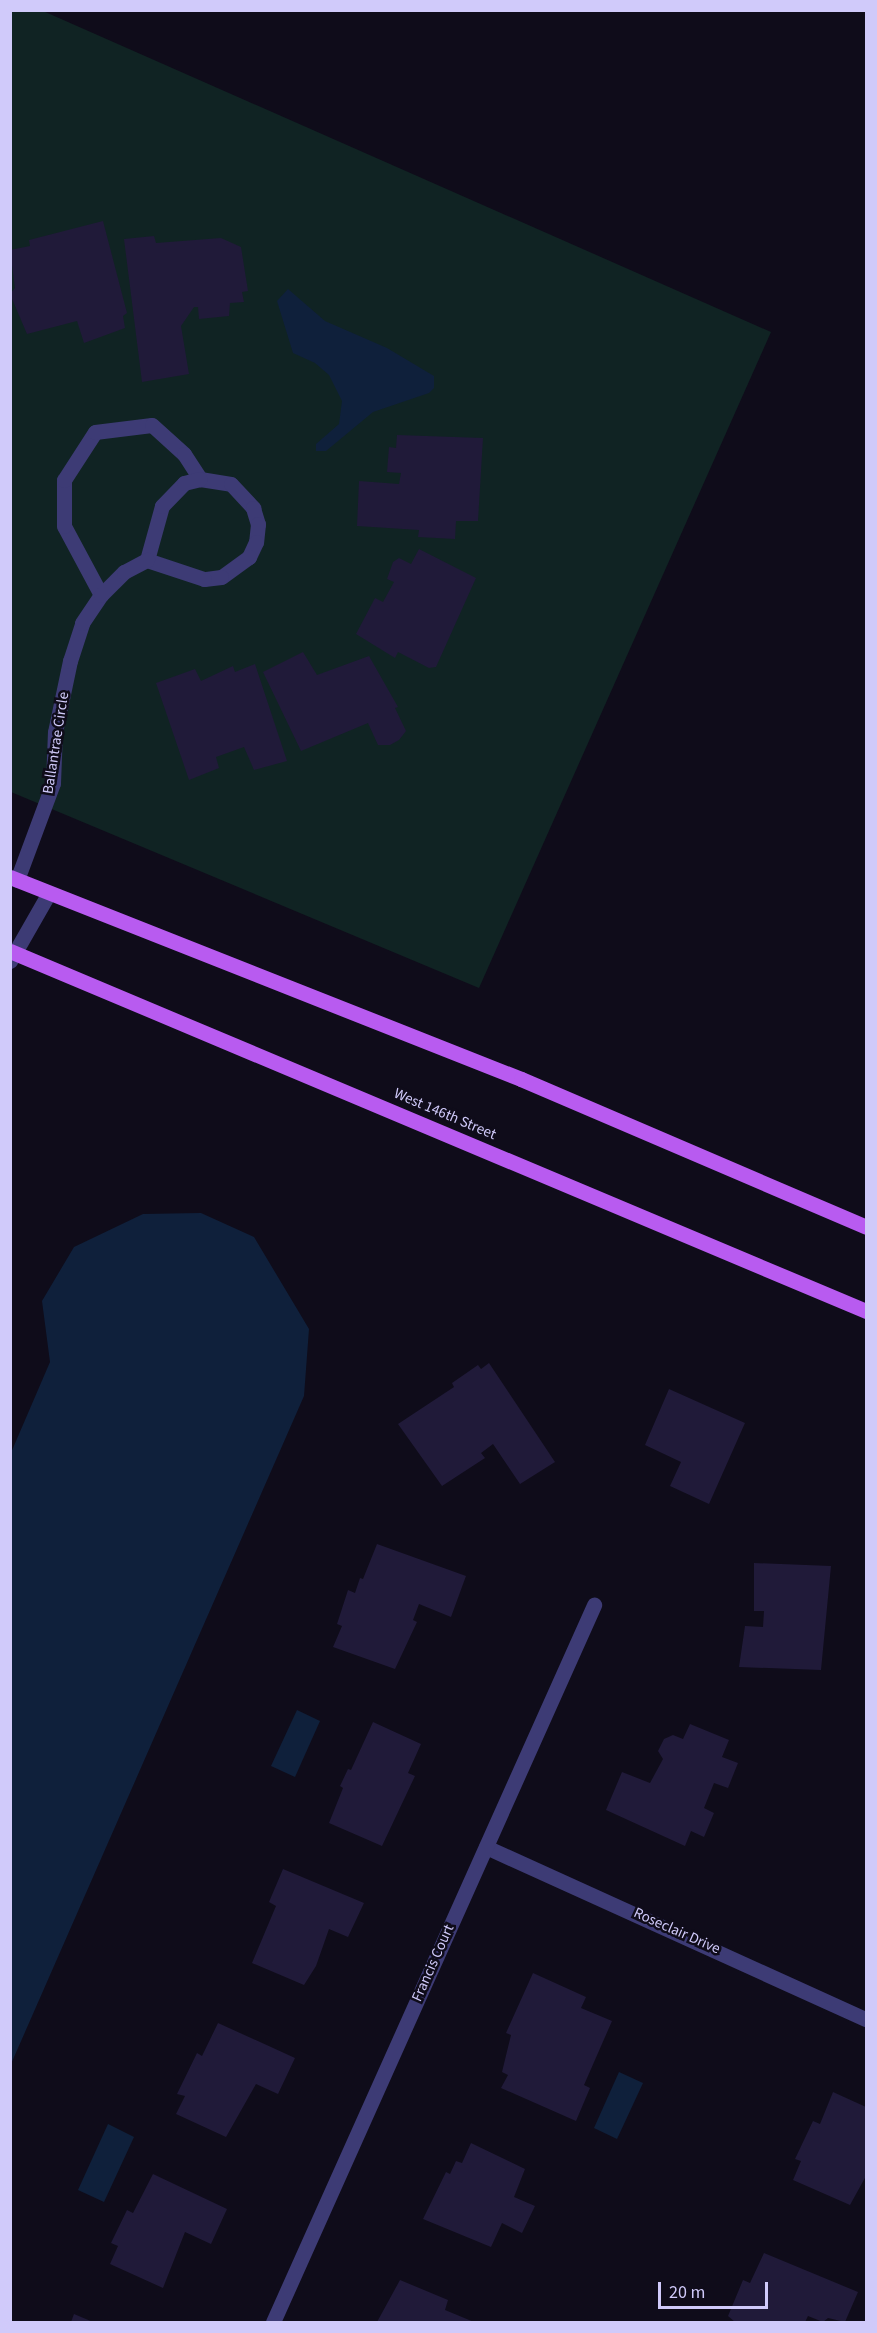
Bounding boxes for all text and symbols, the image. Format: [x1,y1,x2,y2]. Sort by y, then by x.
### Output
street label: Ballantrae Circle [39,691,73,795]
street label: West 146th Street [391,1084,499,1144]
street label: Roseclair Drive [631,1904,723,1958]
street label: Francis Court [408,1922,458,2004]
scale bar [661,2270,770,2308]
text: 20 m [669,2280,705,2305]

